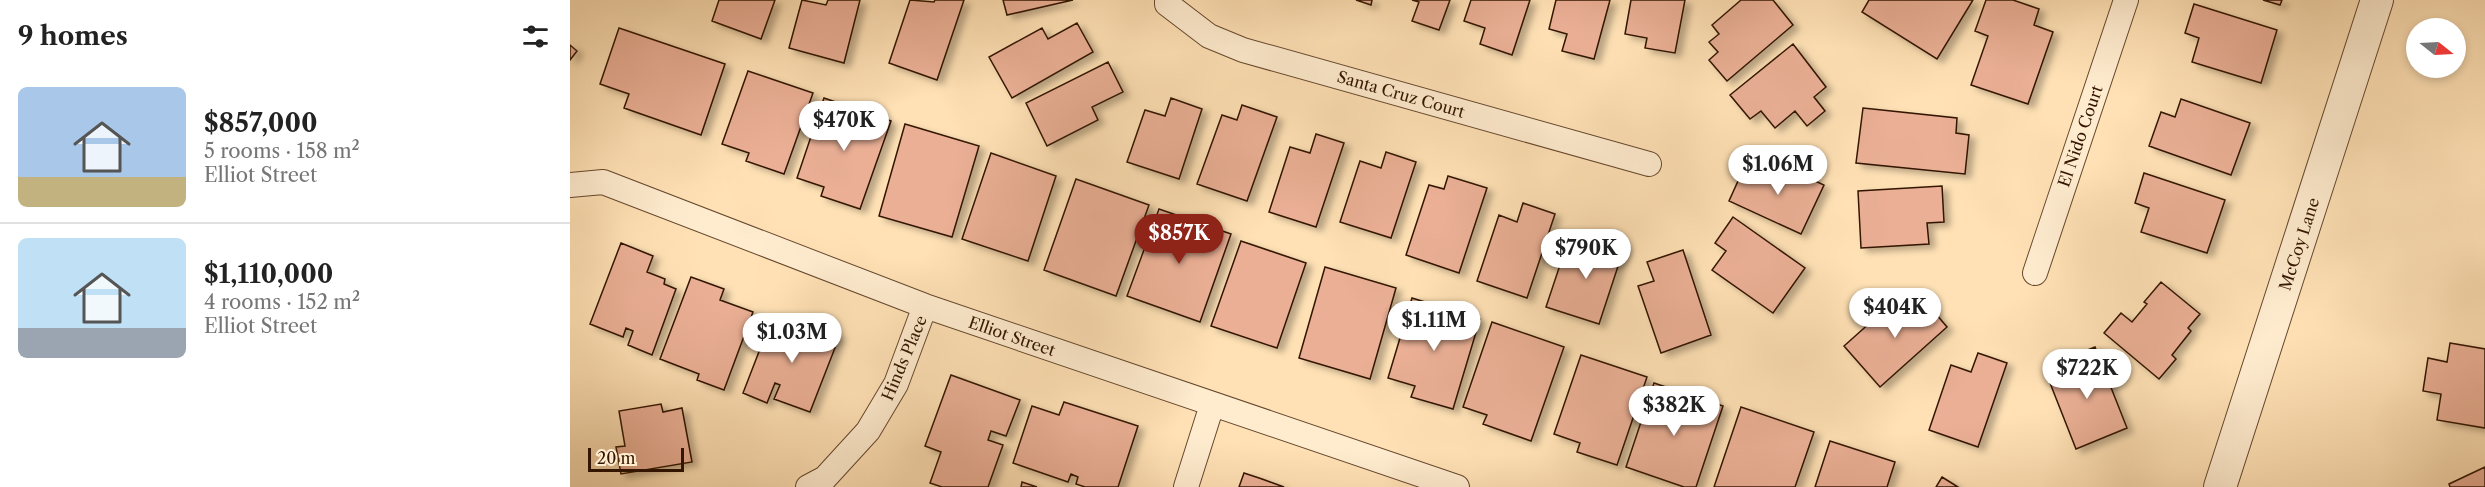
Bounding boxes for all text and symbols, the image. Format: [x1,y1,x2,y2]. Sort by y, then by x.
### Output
north arrow [2406,18,2466,78]
map controls [2406,18,2466,78]
text: 9 homes [18,20,128,52]
icon: filters [519,20,552,53]
street label: Santa Cruz Court [1335,66,1468,122]
street label: El Nido Court [2053,82,2107,189]
pin: $470K [802,101,886,152]
text: $857,000 [204,107,318,139]
text: $470K [813,108,875,132]
icon: home [66,111,138,183]
text: 5 rooms · 158 m² [204,139,360,163]
pin: $1.06M [1729,145,1827,196]
text: $1.06M [1742,152,1814,176]
text: Elliot Street [204,163,317,187]
street label: McCoy Lane [2275,195,2323,293]
pin: $857K [1137,214,1221,265]
text: $857K [1149,221,1209,245]
pin: $790K [1544,229,1628,280]
text: $790K [1555,236,1617,260]
text: $1,110,000 [204,258,333,290]
icon: home [66,262,138,334]
pin: $404K [1853,288,1937,339]
text: 4 rooms · 152 m² [204,290,360,314]
text: $404K [1863,295,1927,319]
pin: $1.11M [1385,301,1483,352]
text: $1.11M [1402,308,1466,332]
street label: Hinds Place [877,312,931,404]
street label: Elliot Street [966,312,1058,360]
pin: $1.03M [743,313,841,364]
text: Elliot Street [204,314,317,338]
text: $1.03M [757,320,827,344]
pin: $722K [2045,349,2129,400]
text: $722K [2056,356,2118,380]
pin: $382K [1632,386,1716,437]
text: $382K [1643,393,1705,417]
scale bar [588,445,684,472]
text: 20 m [597,448,636,468]

